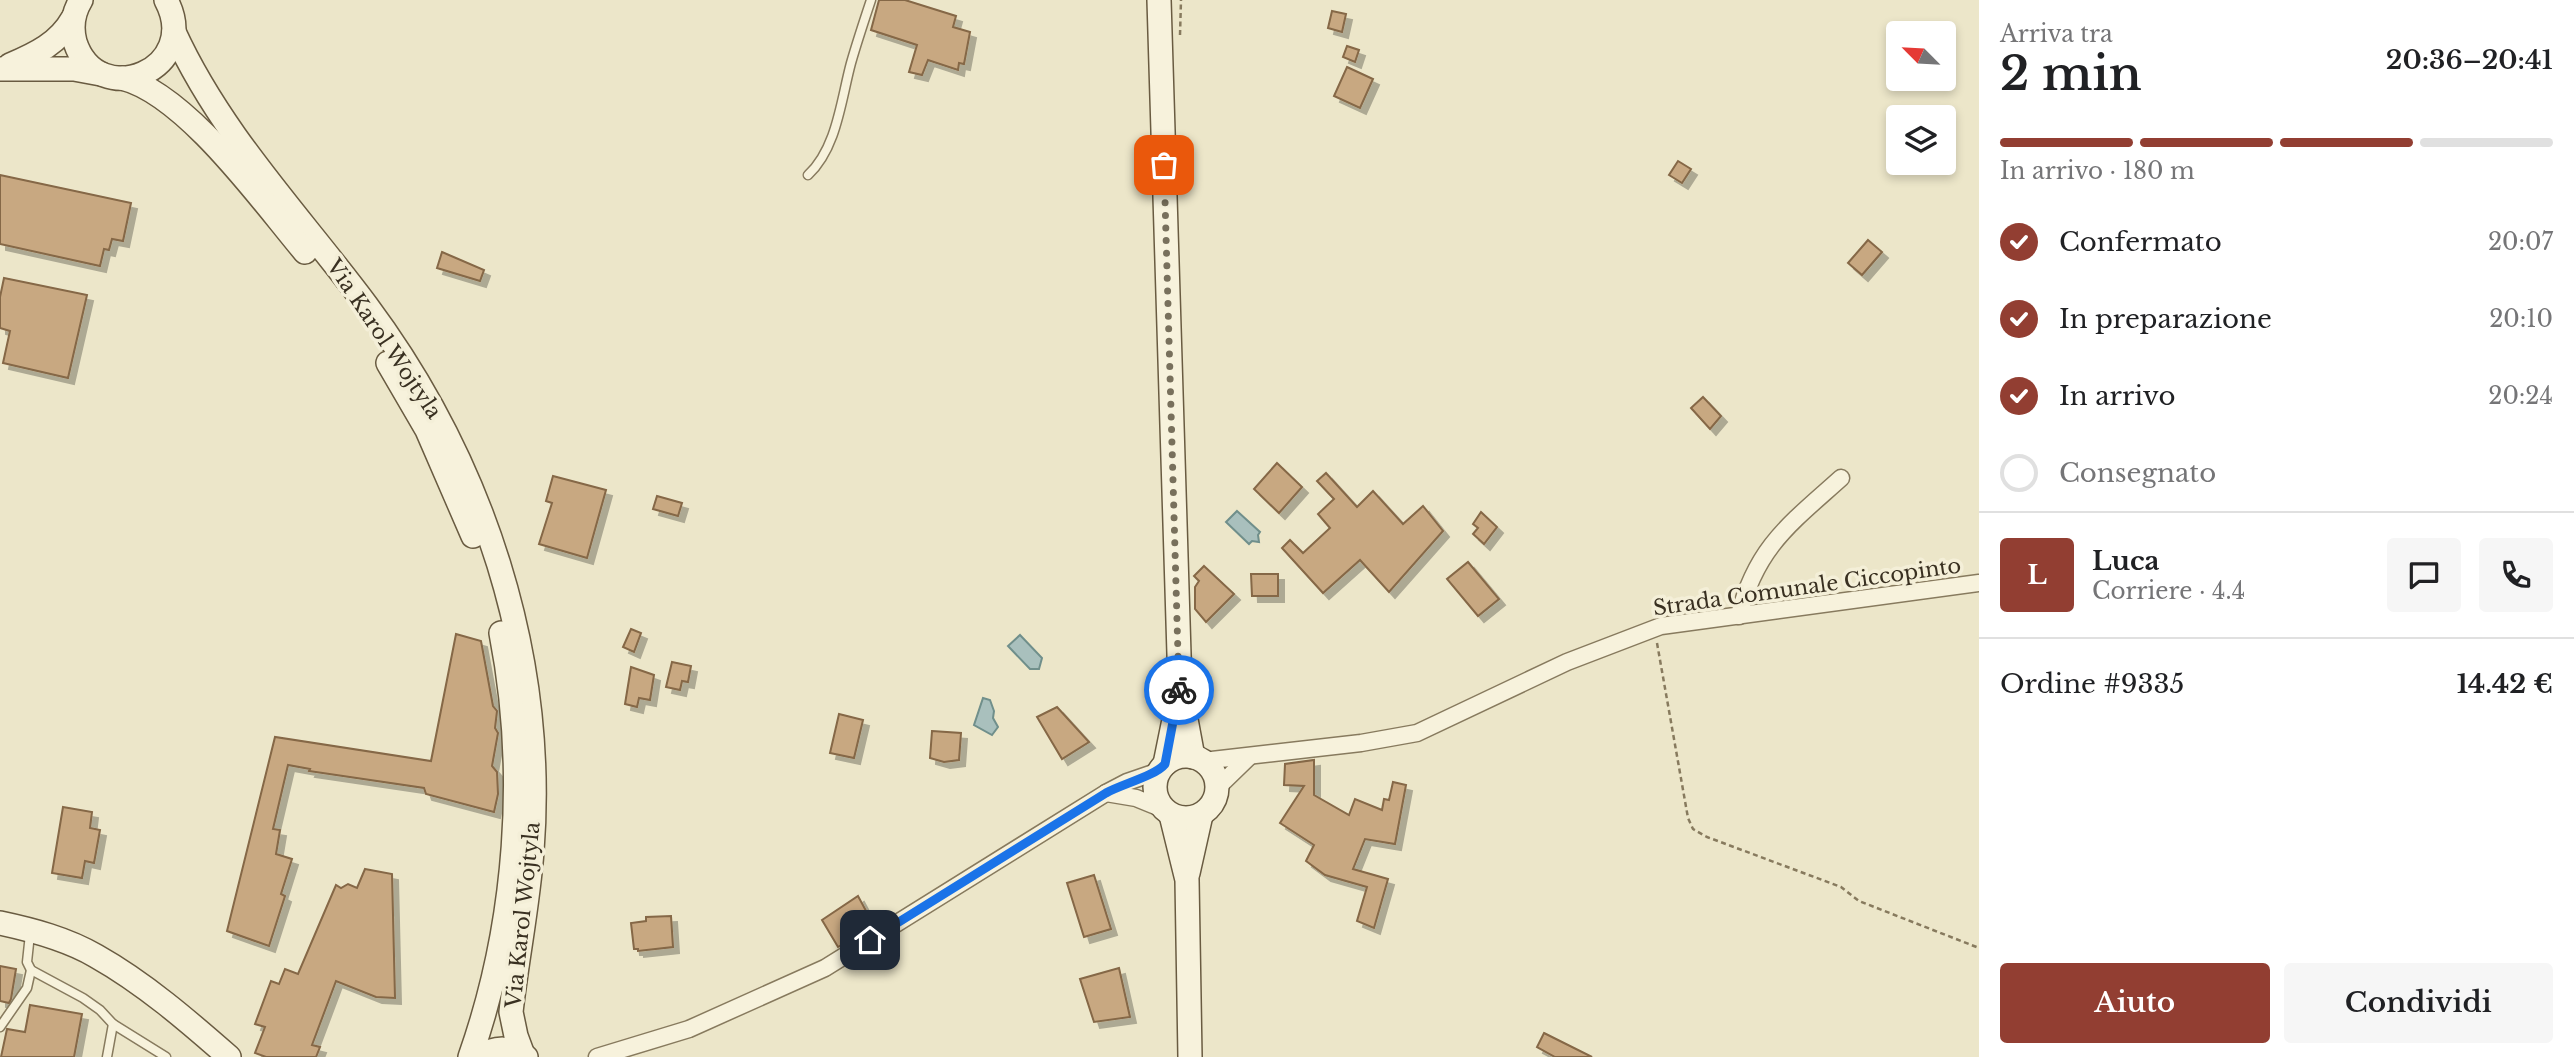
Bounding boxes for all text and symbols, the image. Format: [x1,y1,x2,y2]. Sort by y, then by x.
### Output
text: Arriva tra [2000,20,2113,48]
north arrow [1886,21,1956,91]
map controls [1886,21,1956,175]
text: 20:36–20:41 [2386,44,2553,76]
text: 2 min [2000,45,2142,102]
button: layers [1886,105,1956,175]
pin [1134,135,1194,195]
icon: bag [1145,146,1183,184]
text: In arrivo · 180 m [2000,157,2195,185]
icon: check [2000,223,2038,261]
text: Confermato [2059,226,2222,258]
text: 20:07 [2488,228,2553,256]
street label: Via Karol Wojtyla [320,253,447,424]
icon: check [2000,300,2038,338]
text: In preparazione [2059,303,2272,335]
text: 20:10 [2489,305,2553,333]
icon: check [2000,377,2038,415]
text: In arrivo [2059,380,2175,412]
text: 20:24 [2488,382,2553,410]
text: Consegnato [2059,457,2216,489]
button: chat [2387,538,2461,612]
button: phone [2479,538,2553,612]
text: Luca [2092,545,2159,577]
street label: Strada Comunale Ciccopinto [1651,553,1963,621]
text: L [2027,559,2047,591]
text: Corriere · 4.4 [2092,577,2245,605]
courier [1144,655,1214,725]
text: Ordine #9335 [2000,668,2184,700]
text: 14.42 € [2457,668,2553,700]
icon: bike [1160,671,1198,709]
street label: Via Karol Wojtyla [500,820,546,1010]
pin [840,910,900,970]
icon: home [851,921,889,959]
button: Aiuto [2000,963,2270,1043]
button: Condividi [2284,963,2553,1043]

